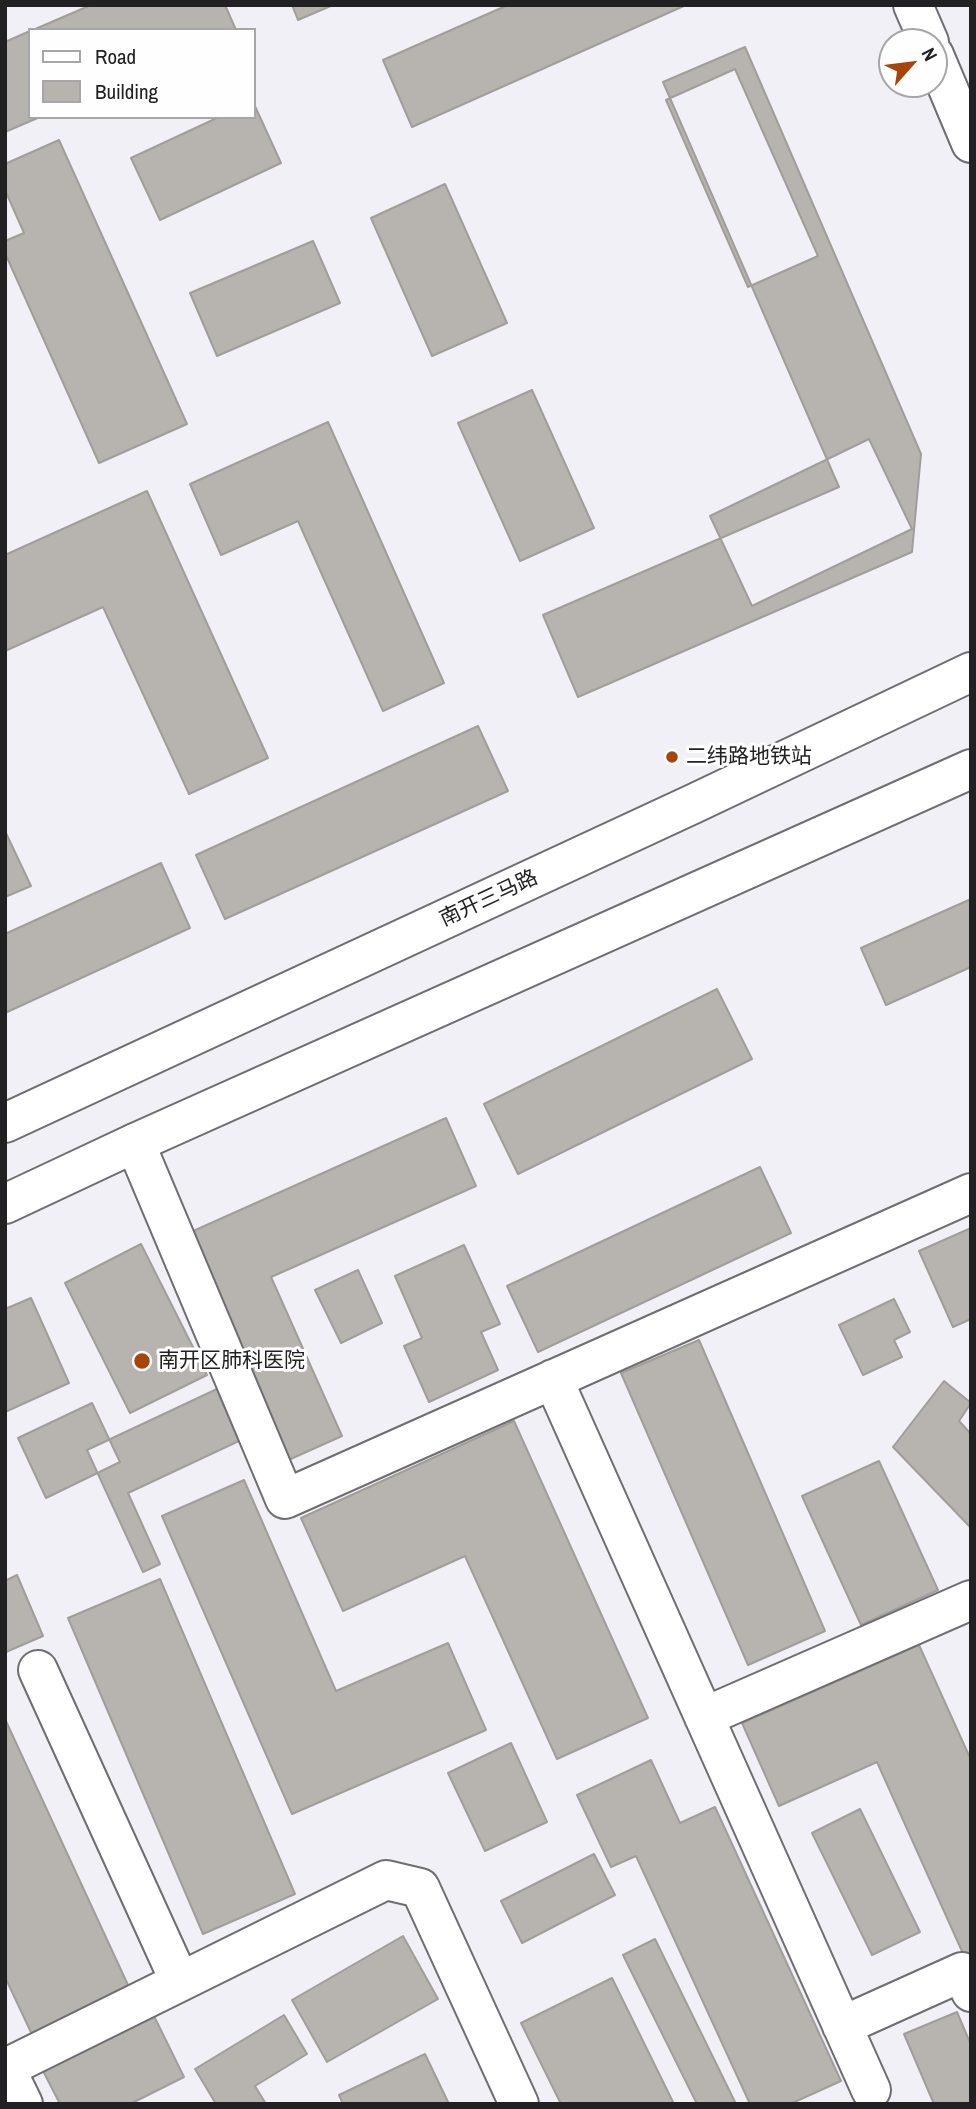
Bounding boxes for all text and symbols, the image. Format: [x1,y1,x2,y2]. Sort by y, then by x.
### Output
legend [28,28,256,119]
north arrow [878,28,948,98]
text: Road [95,42,136,71]
text: N [916,43,944,65]
text: Building [95,77,158,106]
place label: 二纬路地铁站 [686,744,812,770]
marker: 二纬路地铁站 [664,749,680,765]
street label: 南开三马路 [436,865,542,933]
place label: 南开区肺科医院 [158,1348,305,1374]
marker: 南开区肺科医院 [132,1351,152,1371]

